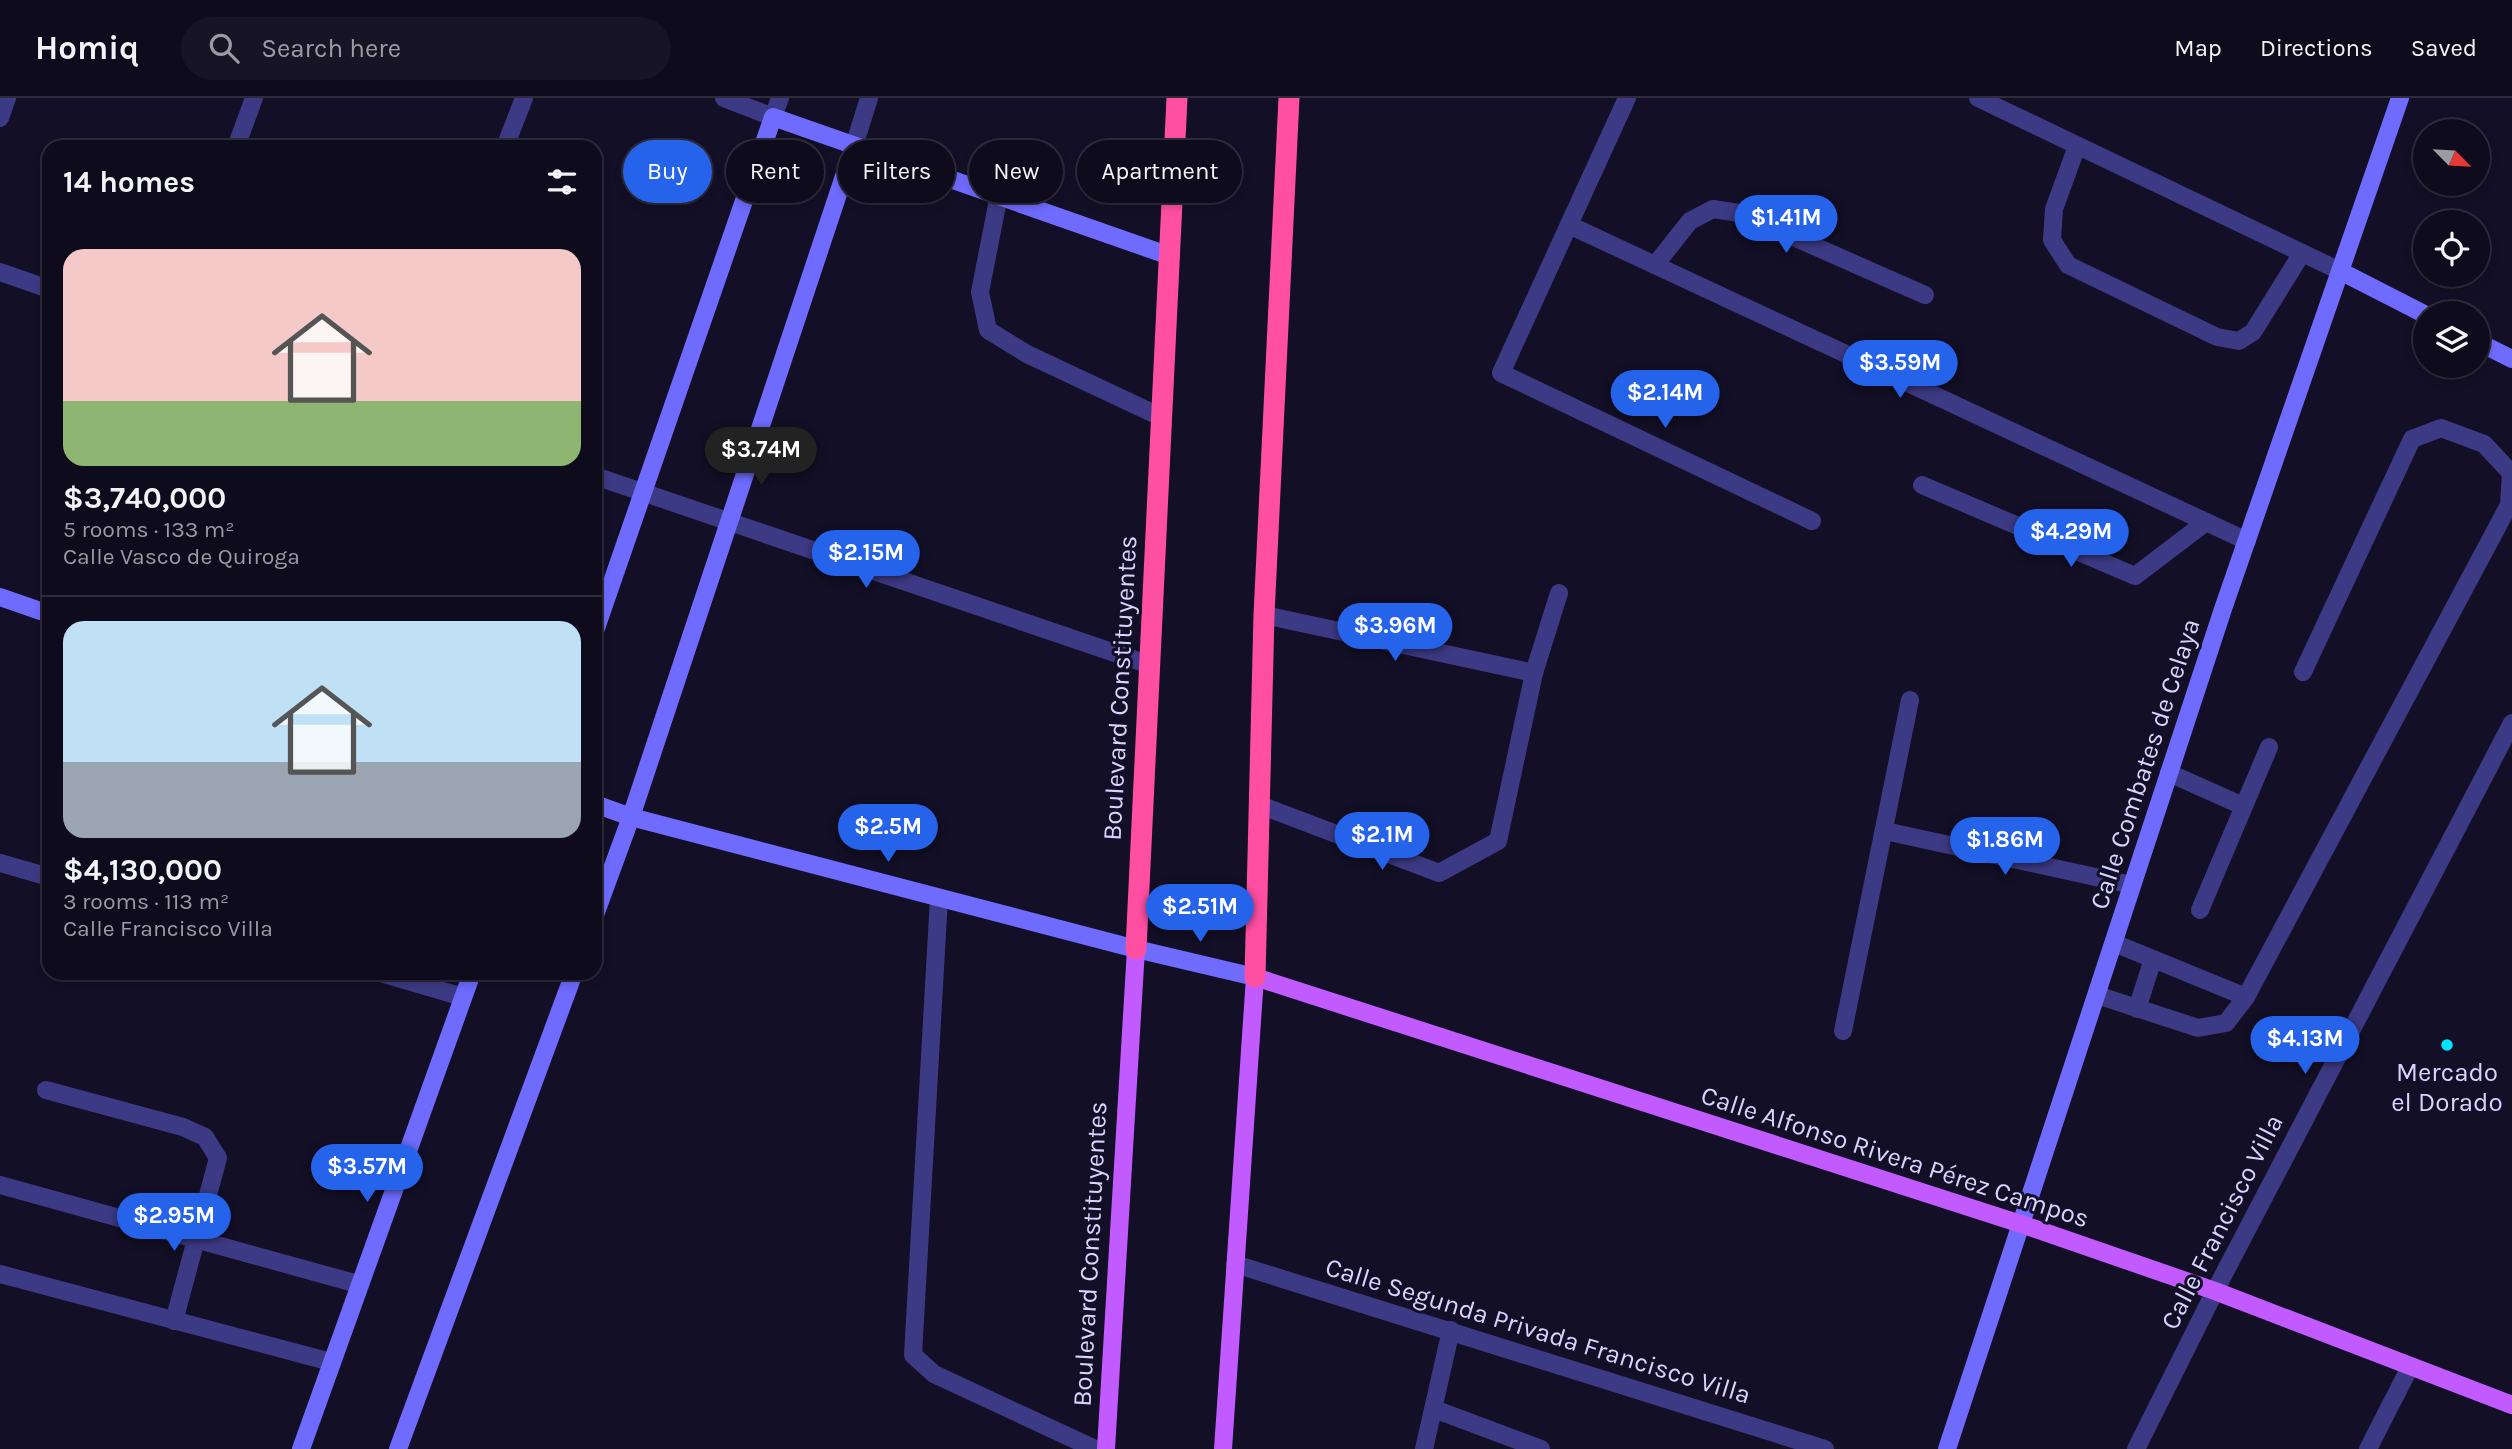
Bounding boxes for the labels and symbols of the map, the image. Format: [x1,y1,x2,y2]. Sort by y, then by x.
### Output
north arrow [2413,119,2490,196]
pin: $1.41M [1729,195,1843,255]
pin: $3.59M [1843,341,1957,400]
pin: $2.14M [1608,370,1722,430]
pin: $3.74M [704,428,818,487]
pin: $4.29M [2014,510,2128,569]
pin: $2.15M [809,531,923,590]
street label: Boulevard Constituyentes [1097,535,1143,841]
pin: $3.96M [1338,603,1452,663]
street label: Calle Combates de Celaya [2083,615,2207,913]
pin: $2.5M [839,804,937,864]
pin: $2.1M [1333,812,1431,872]
pin: $1.86M [1948,818,2062,877]
pin: $2.51M [1143,884,1257,944]
pin: $4.13M [2248,1016,2362,1076]
marker: Mercado el Dorado [2439,1037,2455,1053]
place label: Mercado el Dorado [2391,1057,2503,1118]
street label: Calle Alfonso Rivera Pérez Campos [1697,1080,2093,1234]
street label: Boulevard Constituyentes [1067,1101,1113,1407]
street label: Calle Francisco Villa [2154,1109,2290,1335]
pin: $3.57M [310,1144,424,1204]
pin: $2.95M [117,1194,231,1253]
street label: Calle Segunda Privada Francisco Villa [1322,1251,1754,1411]

